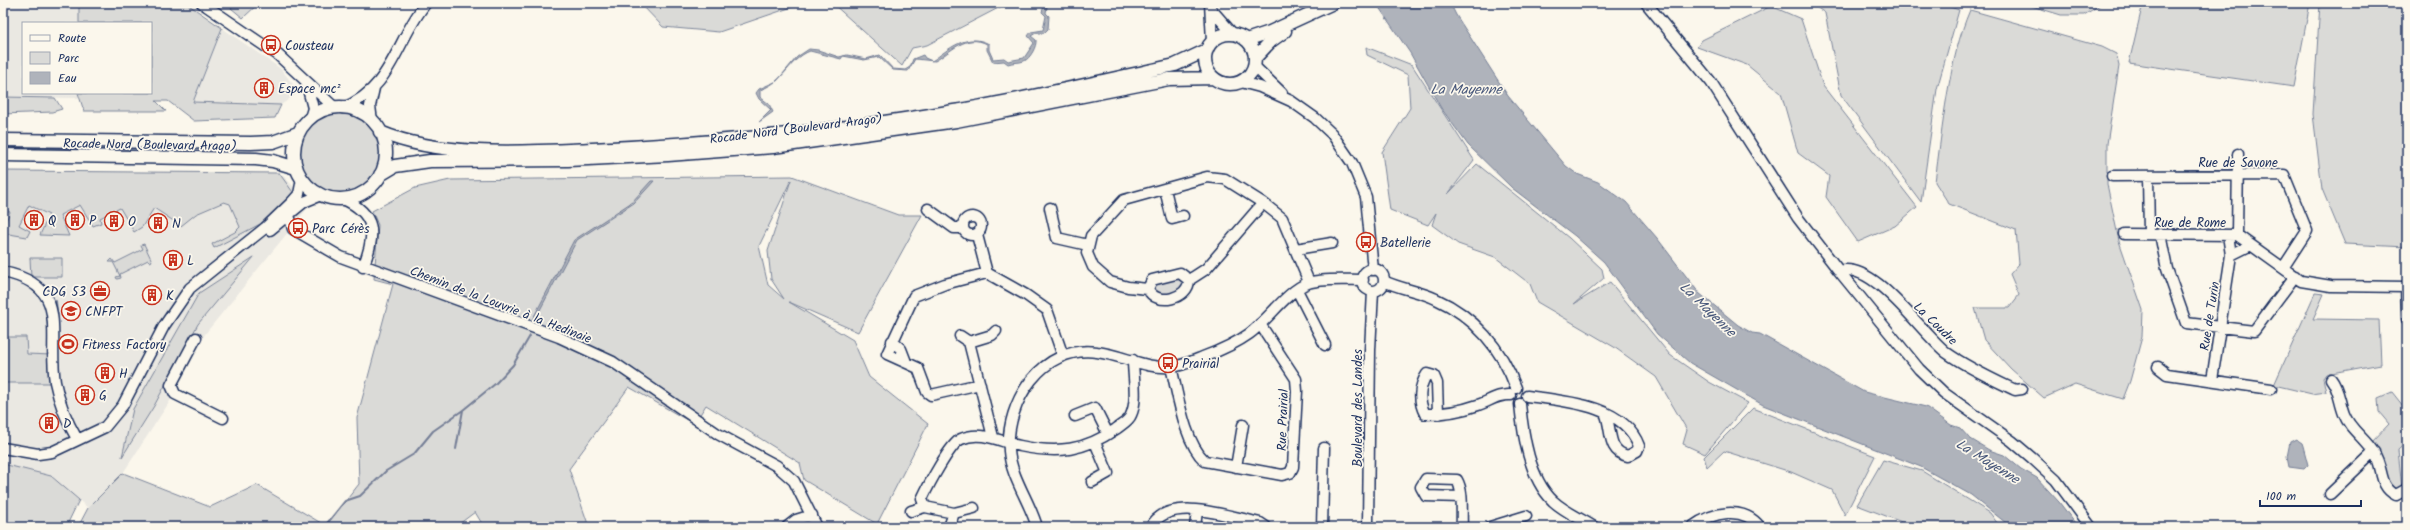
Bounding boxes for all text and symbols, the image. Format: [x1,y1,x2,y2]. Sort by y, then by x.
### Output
legend [22,22,152,94]
text: Route [58,29,87,48]
bus stop icon: Cousteau [260,34,282,56]
place label: Cousteau [285,36,334,57]
text: Parc [58,49,79,68]
text: Eau [58,69,77,88]
building icon: Espace mc² [253,77,275,99]
place label: Espace mc² [278,79,340,100]
water label: La Mayenne [1430,79,1503,101]
street label: Rocade Nord (Boulevard Arago) [709,108,884,151]
street label: Rocade Nord (Boulevard Arago) [63,133,237,158]
street label: Rue de Savone [2198,153,2278,174]
building icon: Q [23,209,45,231]
building icon: P [64,209,86,231]
building icon: O [103,210,125,232]
place label: Q [48,211,56,232]
place label: P [89,211,97,232]
place label: O [128,212,136,233]
building icon: N [147,212,169,234]
street label: Rue de Rome [2154,213,2226,234]
place label: N [172,214,181,235]
bus stop icon: Parc Cérès [287,217,309,239]
place label: Parc Cérès [312,219,370,240]
bus stop icon: Batellerie [1355,231,1377,253]
place label: Batellerie [1380,233,1431,254]
building icon: L [162,249,184,271]
place label: L [187,251,194,272]
street label: Chemin de la Louvrie à la Hedinaie [406,261,595,350]
water label: La Mayenne [1674,277,1742,344]
office icon: CDG 53 [89,280,111,302]
street label: Rue de Turin [2195,280,2226,352]
place label: CDG 53 [42,282,86,303]
building icon: K [141,284,163,306]
place label: K [166,286,174,307]
street label: La Coudre [1908,297,1962,351]
school or university icon: CNFPT [60,300,82,322]
place label: CNFPT [85,302,123,323]
sports icon: Fitness Factory [57,333,79,355]
place label: Fitness Factory [82,335,167,356]
street label: Boulevard des Landes [1348,348,1369,467]
bus stop icon: Prairial [1157,352,1179,374]
place label: Prairial [1182,354,1219,375]
building icon: H [94,362,116,384]
place label: H [119,364,128,385]
building icon: G [74,384,96,406]
place label: G [99,386,107,407]
street label: Rue Prairial [1272,389,1295,451]
building icon: D [38,412,60,434]
place label: D [63,414,71,435]
water label: La Mayenne [1951,434,2025,491]
scale bar [2260,482,2361,508]
text: 100 m [2266,487,2297,506]

